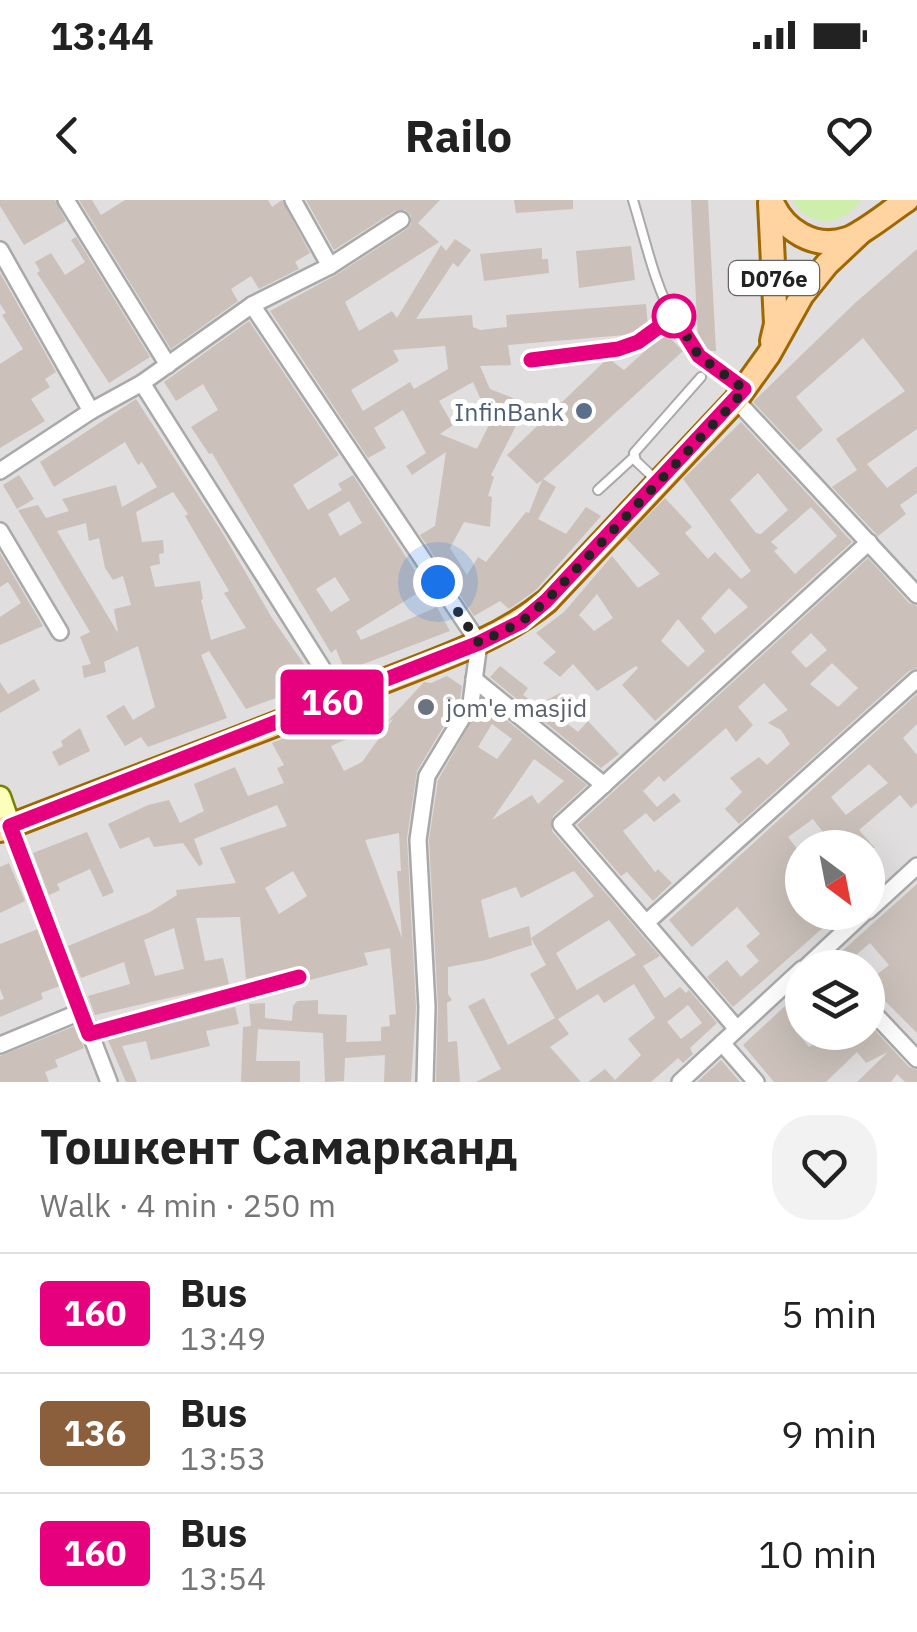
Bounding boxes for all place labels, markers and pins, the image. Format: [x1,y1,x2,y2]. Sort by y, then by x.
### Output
unlabelled marker [653,295,695,337]
place label: InfinBank [454,395,564,428]
marker: InfinBank [573,400,595,422]
place label: jom'e masjid [446,691,587,724]
marker: jom'e masjid [415,696,437,718]

